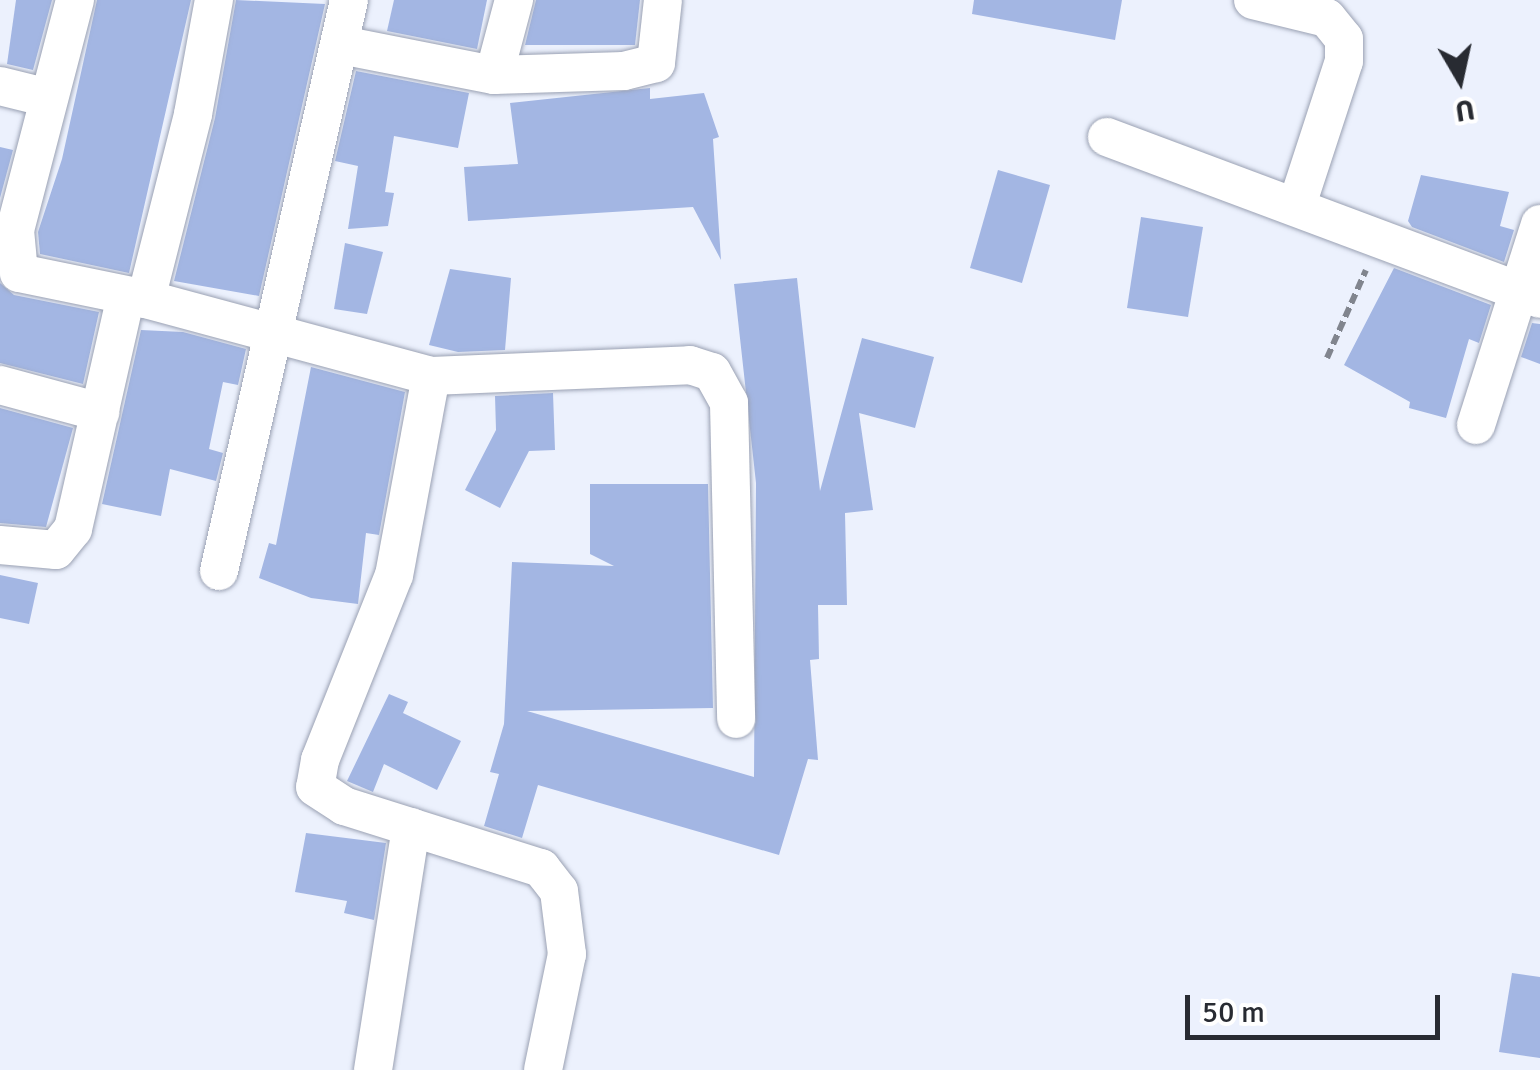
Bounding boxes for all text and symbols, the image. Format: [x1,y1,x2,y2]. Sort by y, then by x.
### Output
north arrow [1410,30,1510,130]
text: U [1453,91,1477,128]
scale bar [1190,975,1445,1037]
text: 50 m [1202,994,1265,1031]

